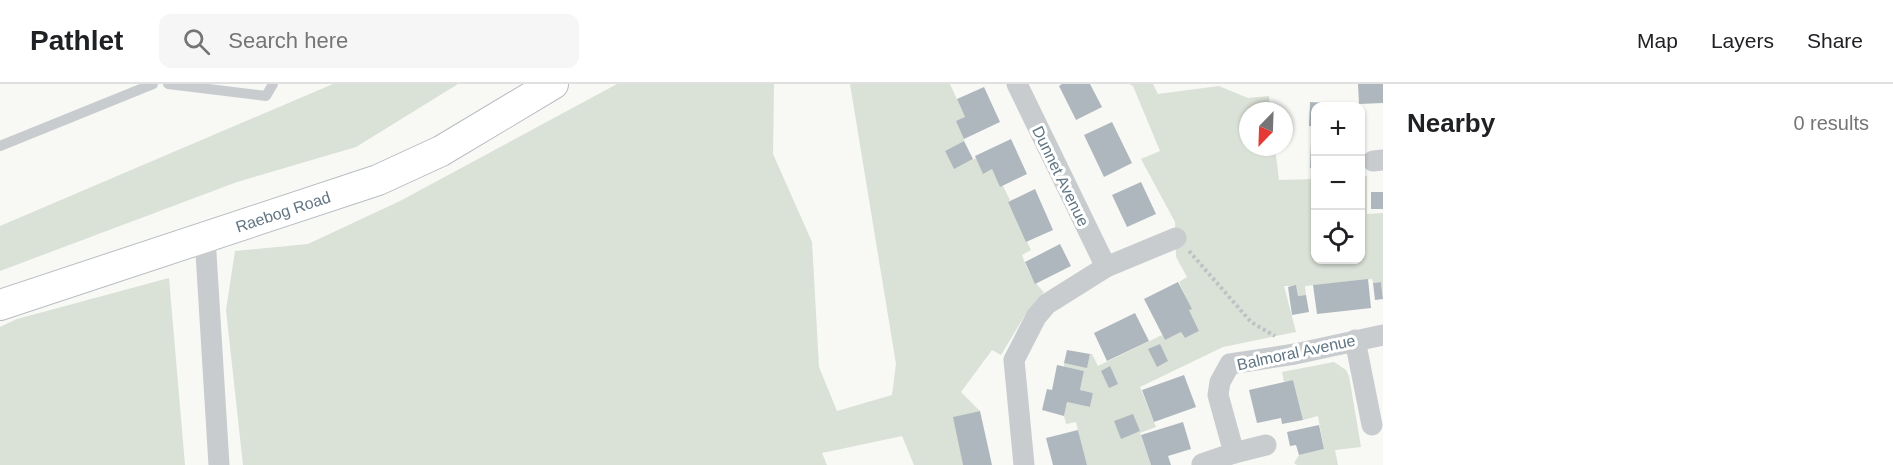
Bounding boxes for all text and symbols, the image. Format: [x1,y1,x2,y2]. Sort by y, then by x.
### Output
search box [159,14,579,68]
text: Pathlet [30,25,123,56]
icon: search [180,25,213,58]
text: Search here [228,28,348,53]
text: Map [1637,29,1678,52]
text: Layers [1711,29,1774,52]
text: Share [1807,29,1863,52]
north arrow [1239,102,1293,156]
map controls [1311,102,1365,264]
button: + [1311,102,1365,156]
text: Nearby [1407,108,1495,138]
text: 0 results [1793,112,1869,134]
street label: Dunnet Avenue [1029,123,1092,229]
button: − [1311,156,1365,210]
street label: Raebog Road [234,188,333,235]
button: locate [1311,210,1365,264]
street label: Balmoral Avenue [1235,332,1357,373]

